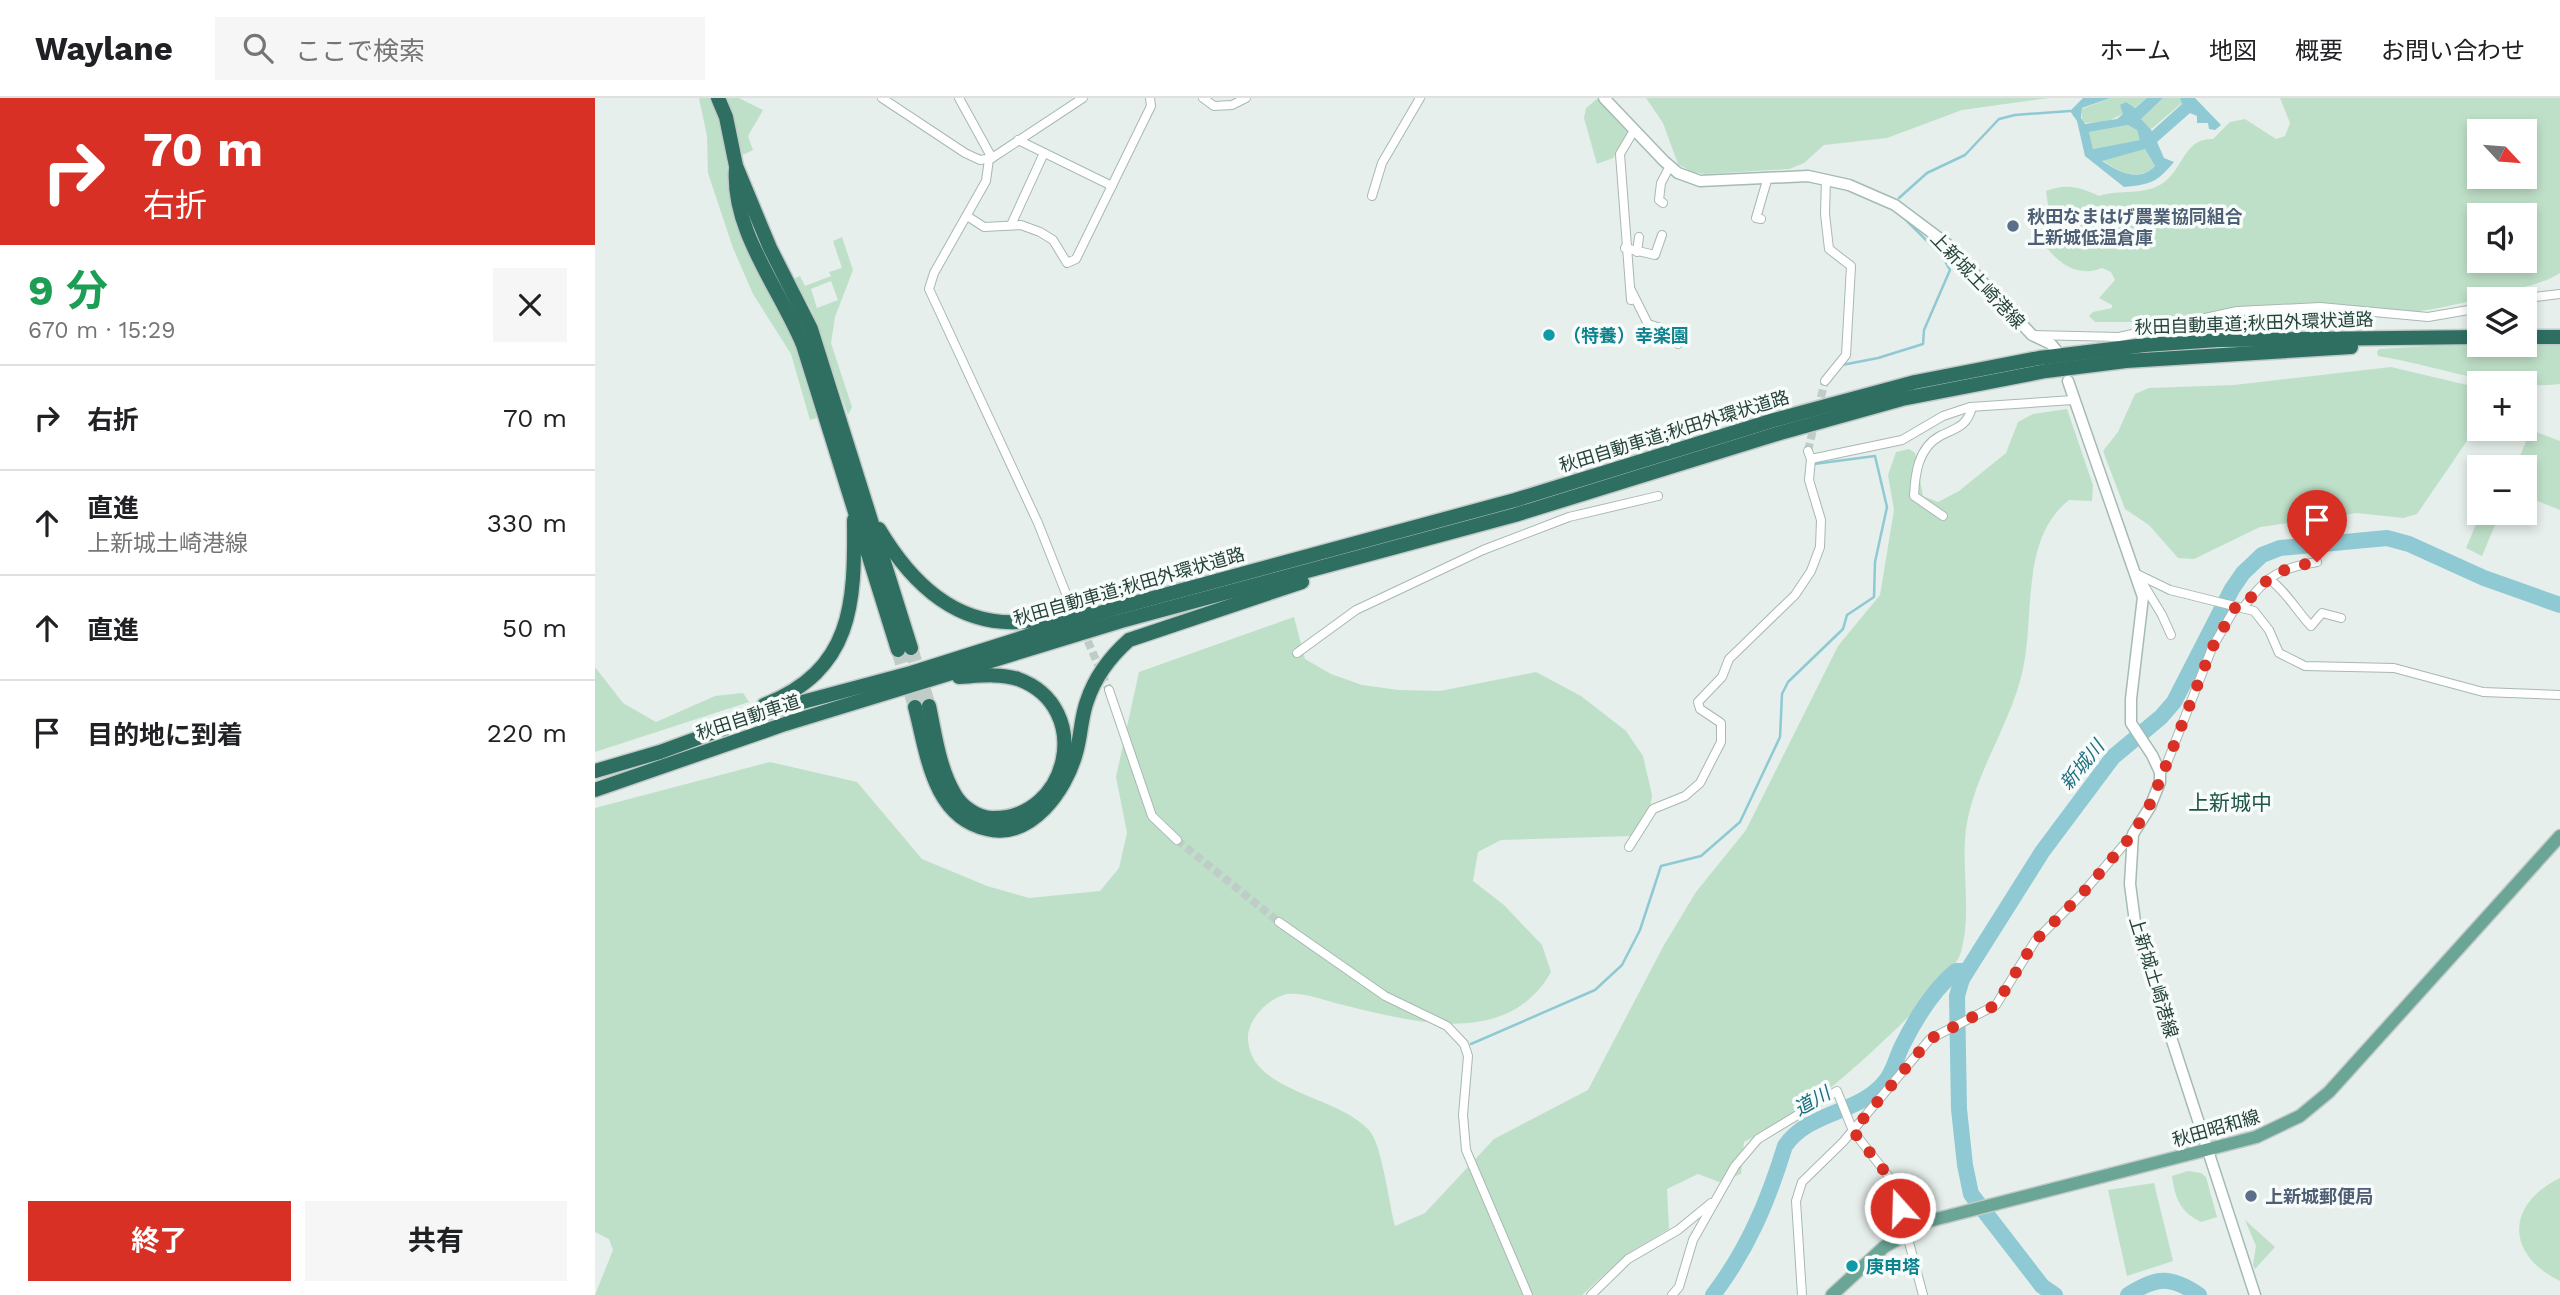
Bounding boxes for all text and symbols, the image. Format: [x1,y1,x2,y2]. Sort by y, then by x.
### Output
search box [215,17,705,80]
text: Waylane [35,29,173,68]
icon: search [239,29,277,67]
text: ここで検索 [295,36,425,66]
text: ホーム [2100,37,2171,65]
text: 地図 [2209,37,2257,65]
text: 概要 [2295,37,2343,65]
text: お問い合わせ [2381,37,2525,65]
north arrow [2467,119,2537,189]
map controls [2467,119,2537,525]
text: 70 m [143,120,263,178]
icon: right [28,126,119,217]
text: 右折 [143,186,207,224]
button: sound [2467,203,2537,273]
place label: 秋田なまはげ農業協同組合 上新城低温倉庫 [2027,206,2243,248]
marker: 秋田なまはげ農業協同組合 上新城低温倉庫 [2005,218,2021,234]
street label: 上新城土崎港線 [1927,227,2029,333]
text: 9 分 [28,266,108,315]
button: close [493,268,567,342]
button: layers [2467,287,2537,357]
street label: 秋田自動車道;秋田外環状道路 [2134,308,2374,338]
text: 670 m · 15:29 [28,317,175,344]
place label: （特養）幸楽園 [1563,325,1689,346]
marker: （特養）幸楽園 [1541,327,1557,343]
button: + [2467,371,2537,441]
street label: 秋田自動車道;秋田外環状道路 [1556,386,1792,476]
icon: right [28,399,66,437]
text: 70 m [503,403,567,433]
text: 右折 [87,405,139,435]
button: − [2467,455,2537,525]
pin [2287,490,2347,562]
text: 直進 [87,493,139,523]
icon: arrive [2298,501,2336,539]
icon: ahead [28,504,66,542]
text: 330 m [487,508,567,538]
text: 上新城土崎港線 [87,530,248,557]
street label: 秋田自動車道;秋田外環状道路 [1011,543,1247,629]
icon: ahead [28,609,66,647]
text: 50 m [502,613,567,643]
text: 直進 [87,615,139,645]
street label: 秋田自動車道 [693,690,803,744]
icon: arrive [28,714,66,752]
text: 220 m [487,718,567,748]
text: 目的地に到着 [87,720,243,750]
water label: 新城川 [2055,734,2110,794]
district label: 上新城中 [2188,790,2272,815]
street label: 上新城土崎港線 [2126,914,2182,1040]
water label: 道川 [1790,1081,1836,1120]
street label: 秋田昭和線 [2170,1106,2262,1150]
position arrow [1863,1171,1937,1245]
place label: 上新城郵便局 [2265,1186,2373,1207]
marker: 上新城郵便局 [2243,1188,2259,1204]
button: 終了 [28,1201,291,1281]
button: 共有 [305,1201,567,1281]
place label: 庚申塔 [1866,1256,1920,1277]
marker: 庚申塔 [1844,1258,1860,1274]

